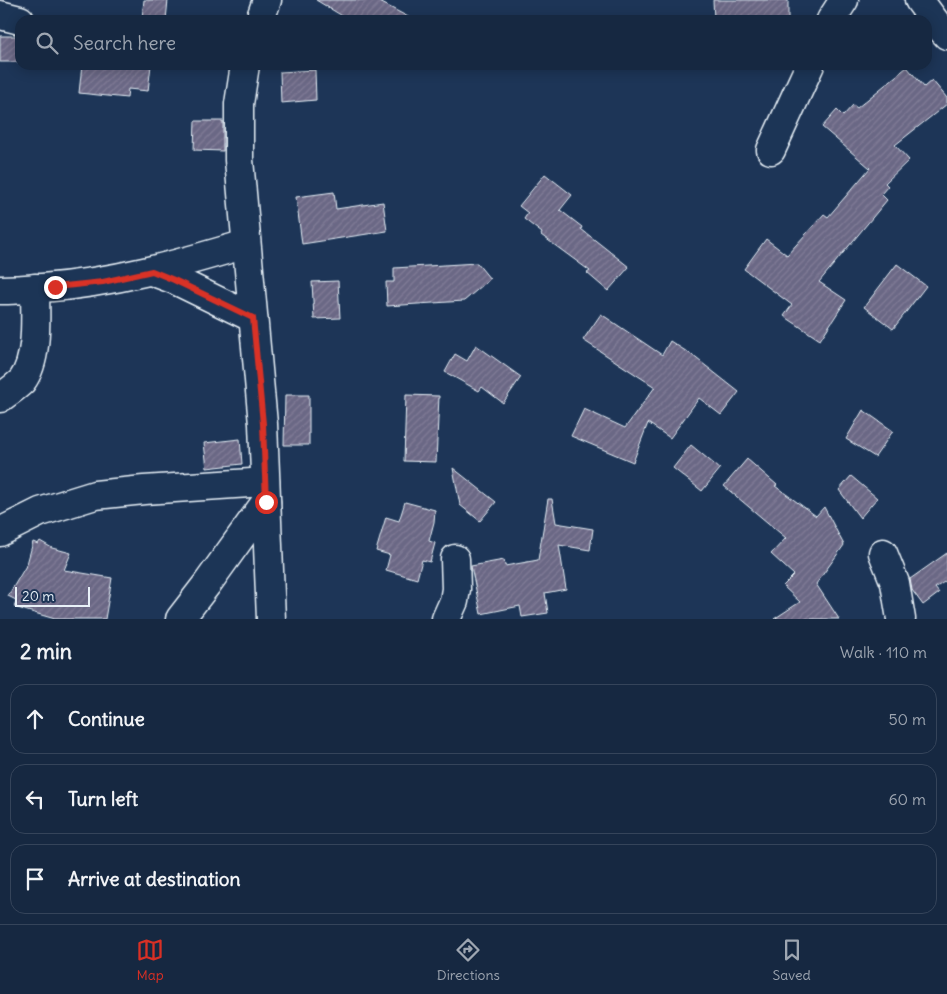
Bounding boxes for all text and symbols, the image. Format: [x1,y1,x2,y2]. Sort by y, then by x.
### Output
search box [15,15,932,70]
icon: search [33,29,61,57]
text: Search here [73,31,176,55]
route end [44,276,67,299]
route start [255,491,278,514]
scale bar [15,584,90,607]
text: 20 m [22,587,55,605]
text: 2 min [20,638,72,665]
text: Walk · 110 m [840,642,927,662]
icon: ahead [21,705,49,733]
text: Continue [68,707,145,731]
text: 50 m [888,709,926,729]
icon: left [21,785,49,813]
text: Turn left [68,787,138,811]
text: 60 m [888,789,926,809]
icon: arrive [21,865,49,893]
text: Arrive at destination [68,867,241,891]
tab: Map [136,936,164,984]
tab: Directions [437,936,500,984]
tab: Saved [772,936,811,984]

